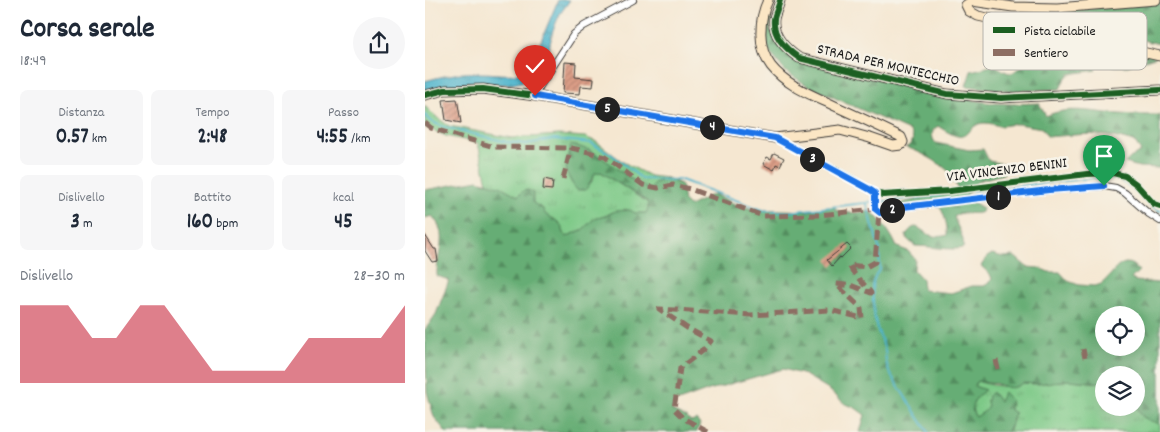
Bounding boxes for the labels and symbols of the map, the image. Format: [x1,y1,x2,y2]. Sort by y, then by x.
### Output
legend [983,12,1147,70]
text: Pista ciclabile [1024,22,1096,42]
street label: STRADA PER MONTECCHIO [815,39,961,93]
text: Sentiero [1024,44,1068,64]
pin [514,45,556,96]
pin: 5 [595,96,619,122]
pin: 4 [699,114,725,140]
pin [1083,135,1125,186]
pin: 3 [799,146,825,172]
street label: VIA VINCENZO BENINI [946,153,1069,189]
pin: 1 [985,184,1011,210]
pin: 2 [879,198,905,222]

